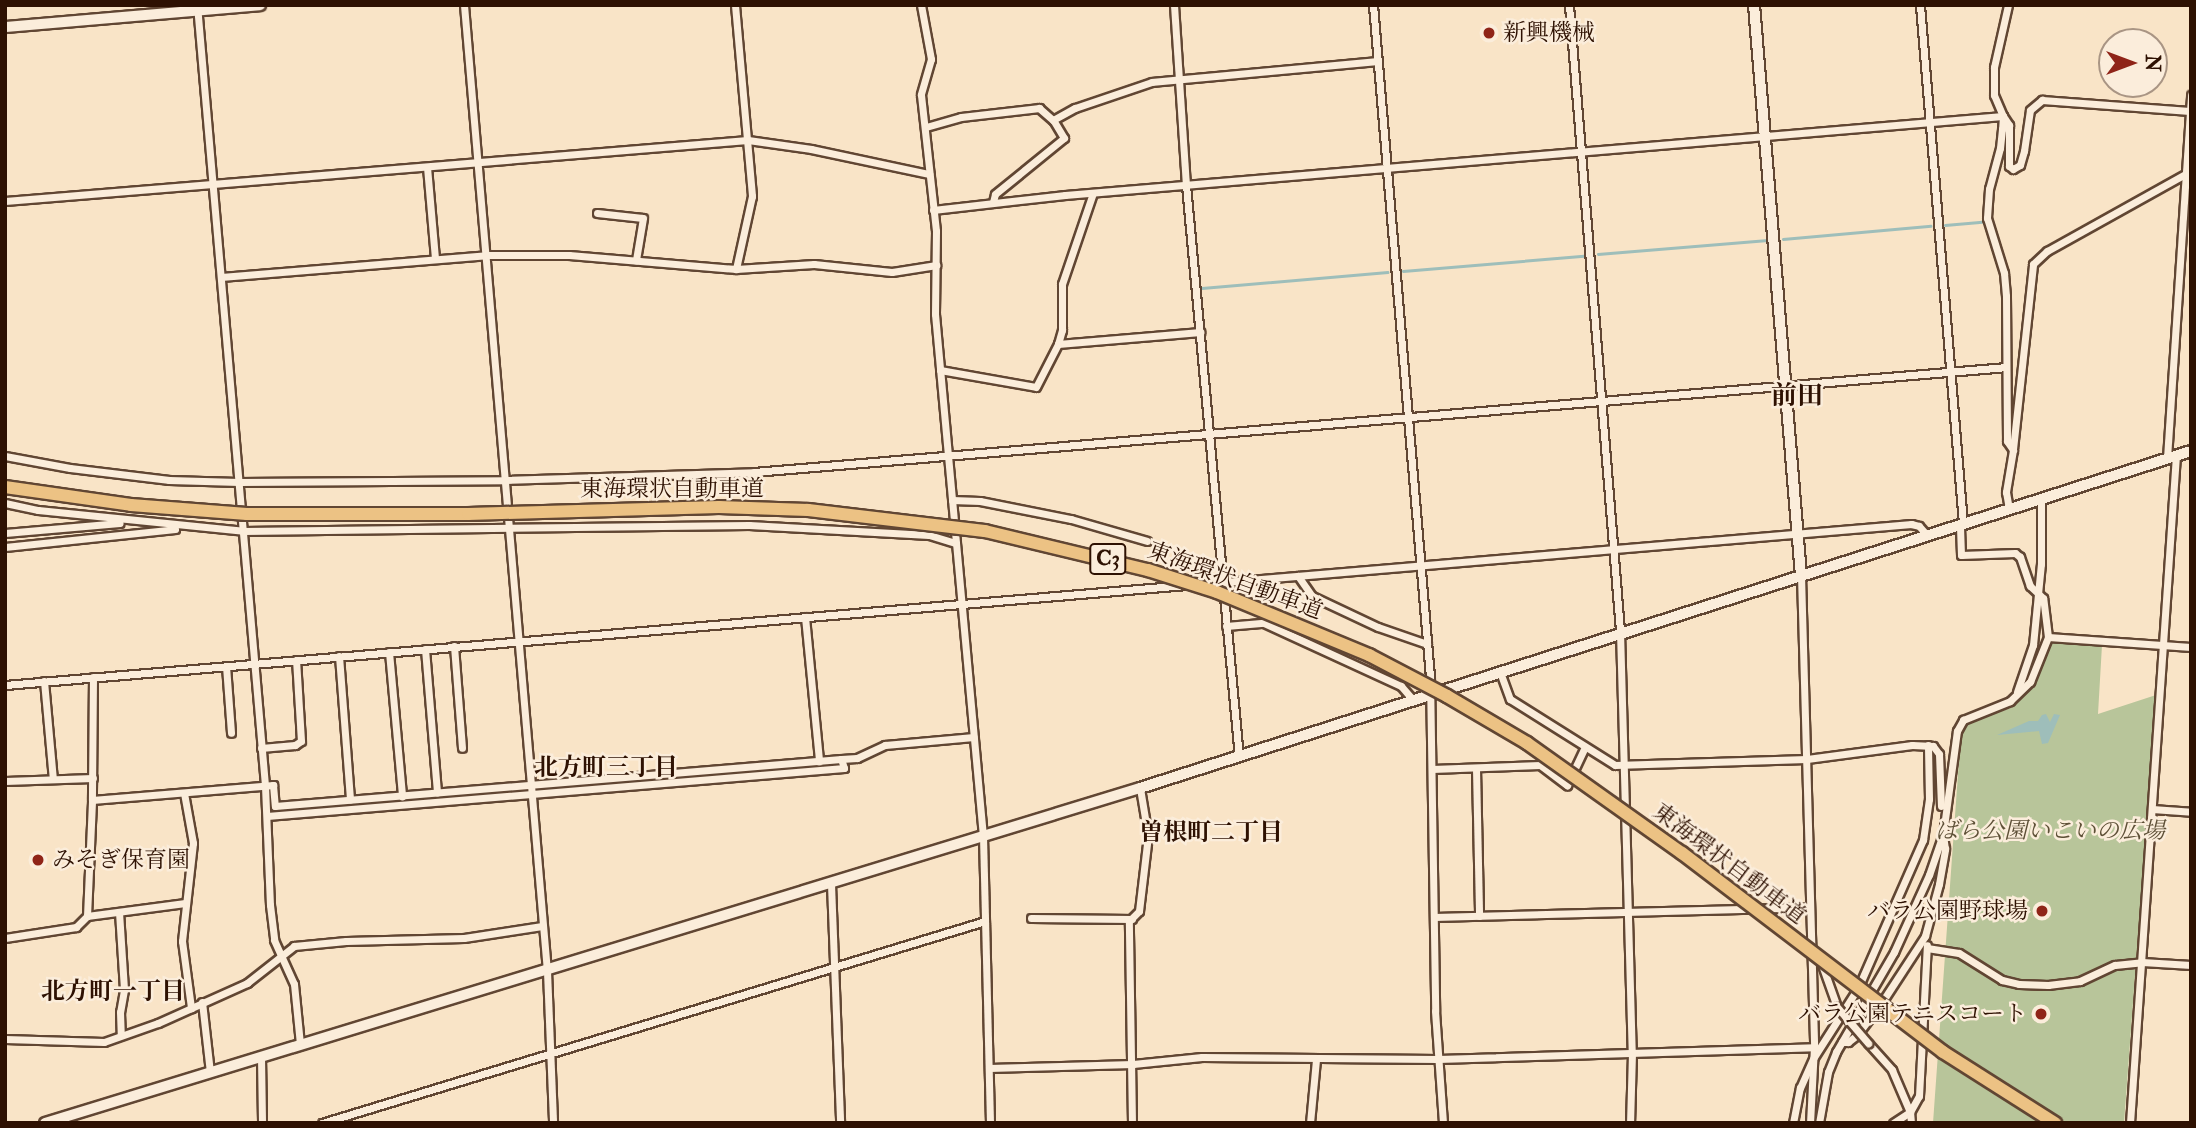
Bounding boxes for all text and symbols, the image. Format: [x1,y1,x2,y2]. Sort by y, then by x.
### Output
place label: 新興機械 [1503,19,1595,47]
marker: 新興機械 [1481,25,1497,41]
north arrow [2098,28,2168,98]
text: N [2140,54,2164,72]
district label: 前田 [1771,381,1823,413]
street label: 東海環状自動車道 [580,475,764,503]
street label: 東海環状自動車道 [1144,537,1326,625]
road number: C3 [1089,542,1127,576]
district label: 北方町三丁目 [534,754,678,782]
street label: 東海環状自動車道 [1647,798,1811,930]
park label: ばら公園いこいの広場 [1935,817,2165,845]
district label: 曽根町二丁目 [1139,819,1283,847]
place label: みそぎ保育園 [52,846,190,874]
marker: みそぎ保育園 [30,852,46,868]
place label: バラ公園野球場 [1867,897,2028,925]
marker: バラ公園野球場 [2034,903,2050,919]
district label: 北方町一丁目 [41,978,185,1006]
place label: バラ公園テニスコート [1797,1000,2027,1028]
marker: バラ公園テニスコート [2033,1006,2049,1022]

